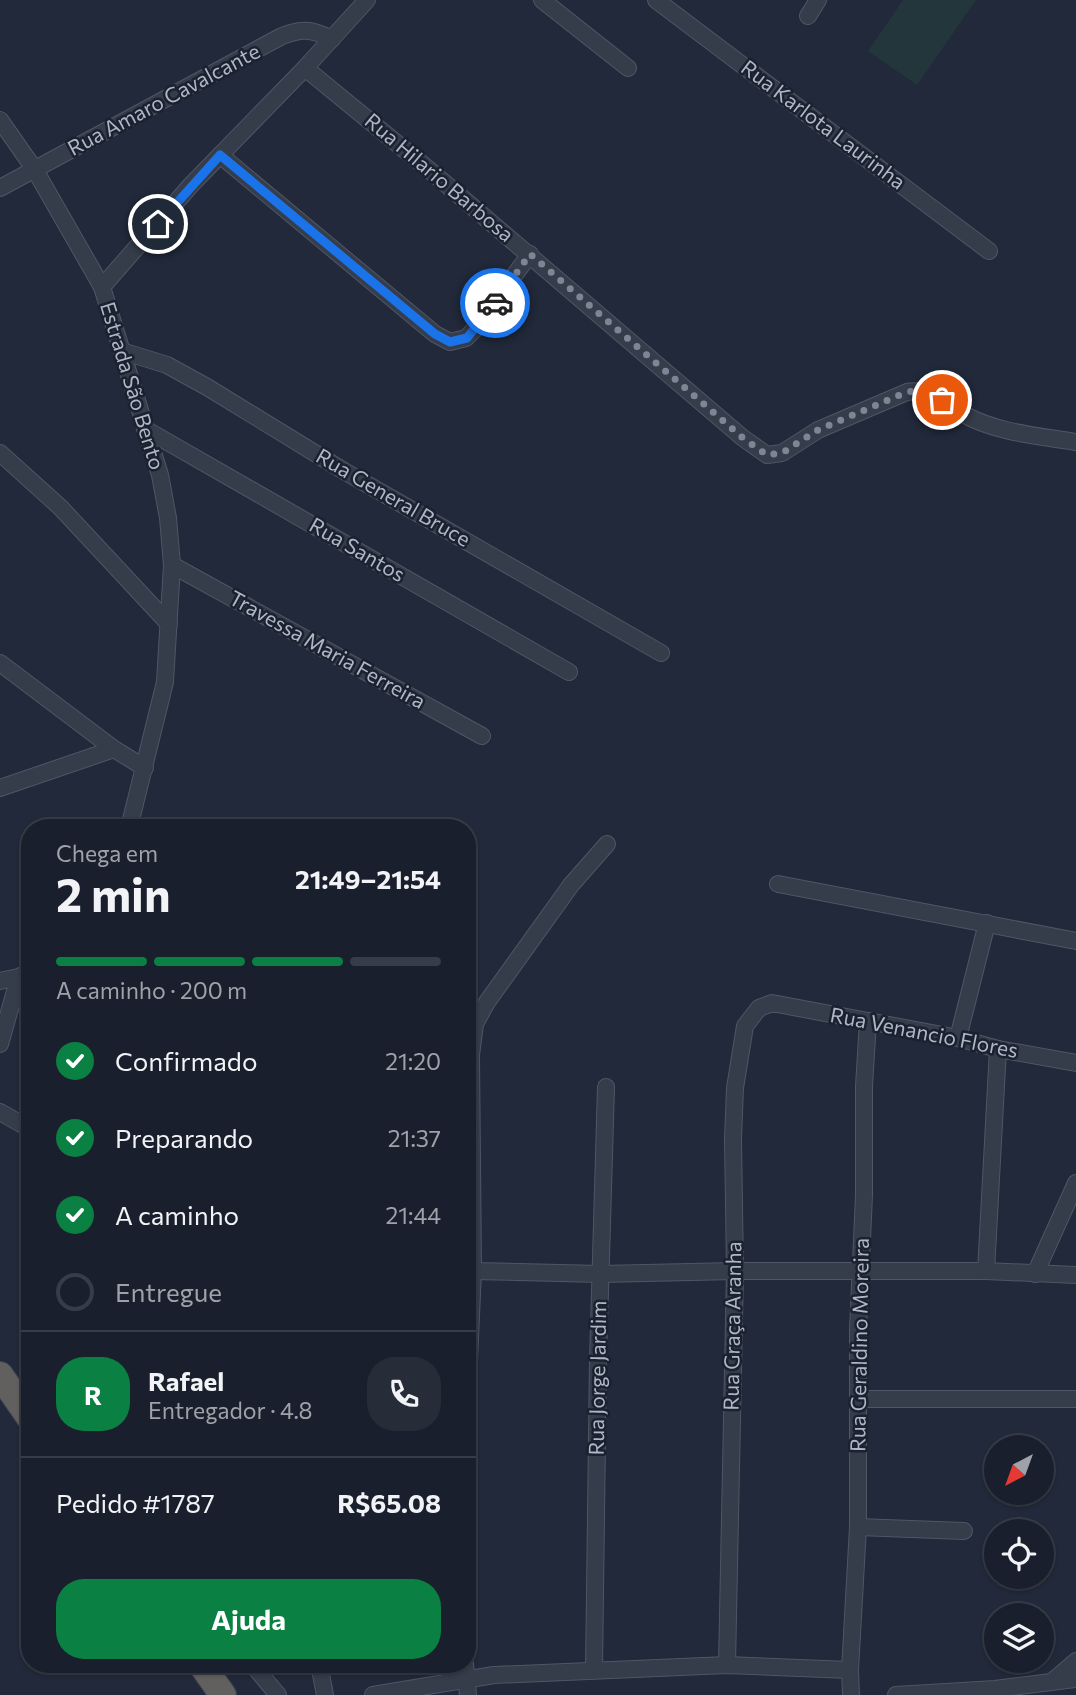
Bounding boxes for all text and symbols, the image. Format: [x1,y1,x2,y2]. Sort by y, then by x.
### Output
street label: Rua Amaro Cavalcante [63,37,264,160]
street label: Rua Karlota Laurinha [737,54,911,194]
street label: Rua Hilario Barbosa [360,107,520,246]
pin [128,194,188,254]
icon: home [139,205,177,243]
courier [460,268,530,338]
icon: car [476,284,514,322]
street label: Estrada São Bento [96,299,171,473]
pin [912,370,972,430]
icon: bag [923,381,961,419]
street label: Rua General Bruce [312,442,475,551]
street label: Rua Santos [305,511,410,586]
street label: Travessa Maria Ferreira [225,584,430,713]
text: Chega em [56,839,158,867]
text: 21:49–21:54 [295,863,441,894]
text: 2 min [56,865,171,921]
text: A caminho · 200 m [56,976,247,1004]
street label: Rua Venancio Flores [828,1001,1020,1062]
icon: check [56,1042,94,1080]
text: Confirmado [115,1045,257,1076]
text: 21:20 [385,1047,441,1075]
icon: check [56,1119,94,1157]
text: Preparando [115,1122,253,1153]
text: 21:37 [388,1124,441,1152]
icon: check [56,1196,94,1234]
text: A caminho [115,1199,239,1230]
text: 21:44 [385,1201,441,1229]
street label: Rua Geraldino Moreira [844,1238,873,1452]
street label: Rua Graça Aranha [718,1241,745,1411]
text: Entregue [115,1276,222,1307]
street label: Rua Jorge Jardim [583,1300,610,1456]
button: phone [367,1357,441,1431]
text: Rafael [148,1365,224,1396]
text: R [84,1379,102,1410]
text: Entregador · 4.8 [148,1396,313,1424]
north arrow [984,1435,1054,1505]
map controls [984,1435,1054,1673]
text: Pedido #1787 [56,1487,215,1518]
text: R$65.08 [337,1487,441,1518]
button: locate [984,1519,1054,1589]
button: Ajuda [56,1579,441,1659]
button: layers [984,1603,1054,1673]

